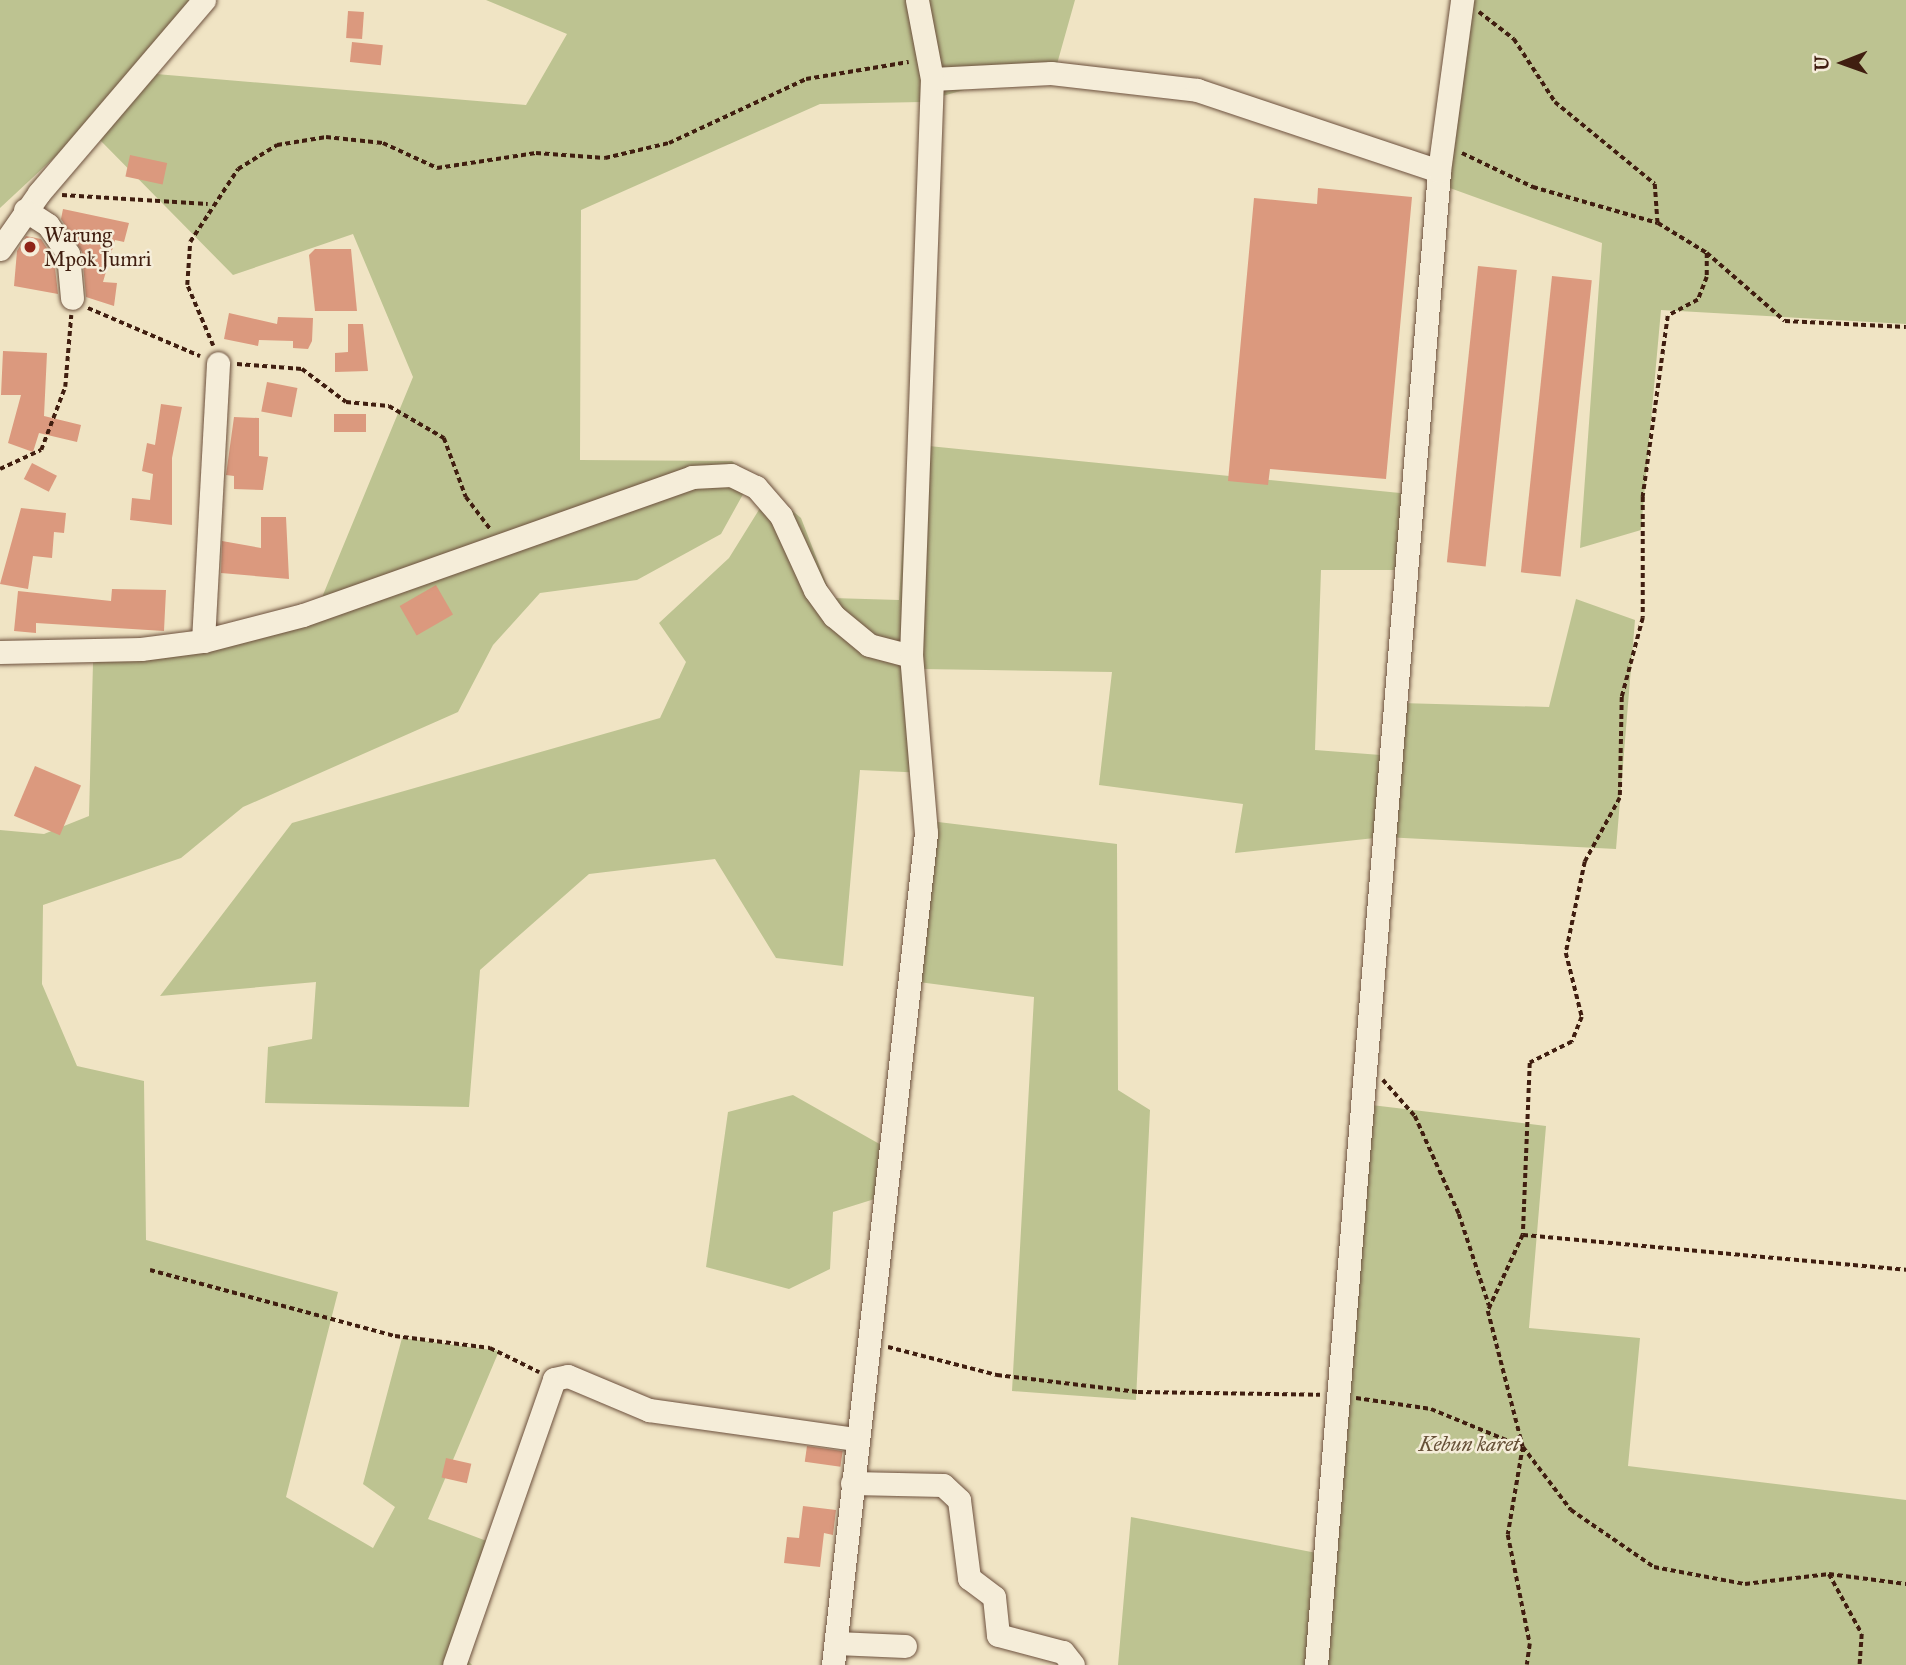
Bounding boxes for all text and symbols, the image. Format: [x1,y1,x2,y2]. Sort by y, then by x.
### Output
north arrow [1808,28,1878,98]
text: U [1810,56,1833,71]
place label: Warung Mpok Jumri [44,222,151,272]
marker: Warung Mpok Jumri [22,239,38,255]
park label: Kebun karet [1419,1431,1519,1457]

